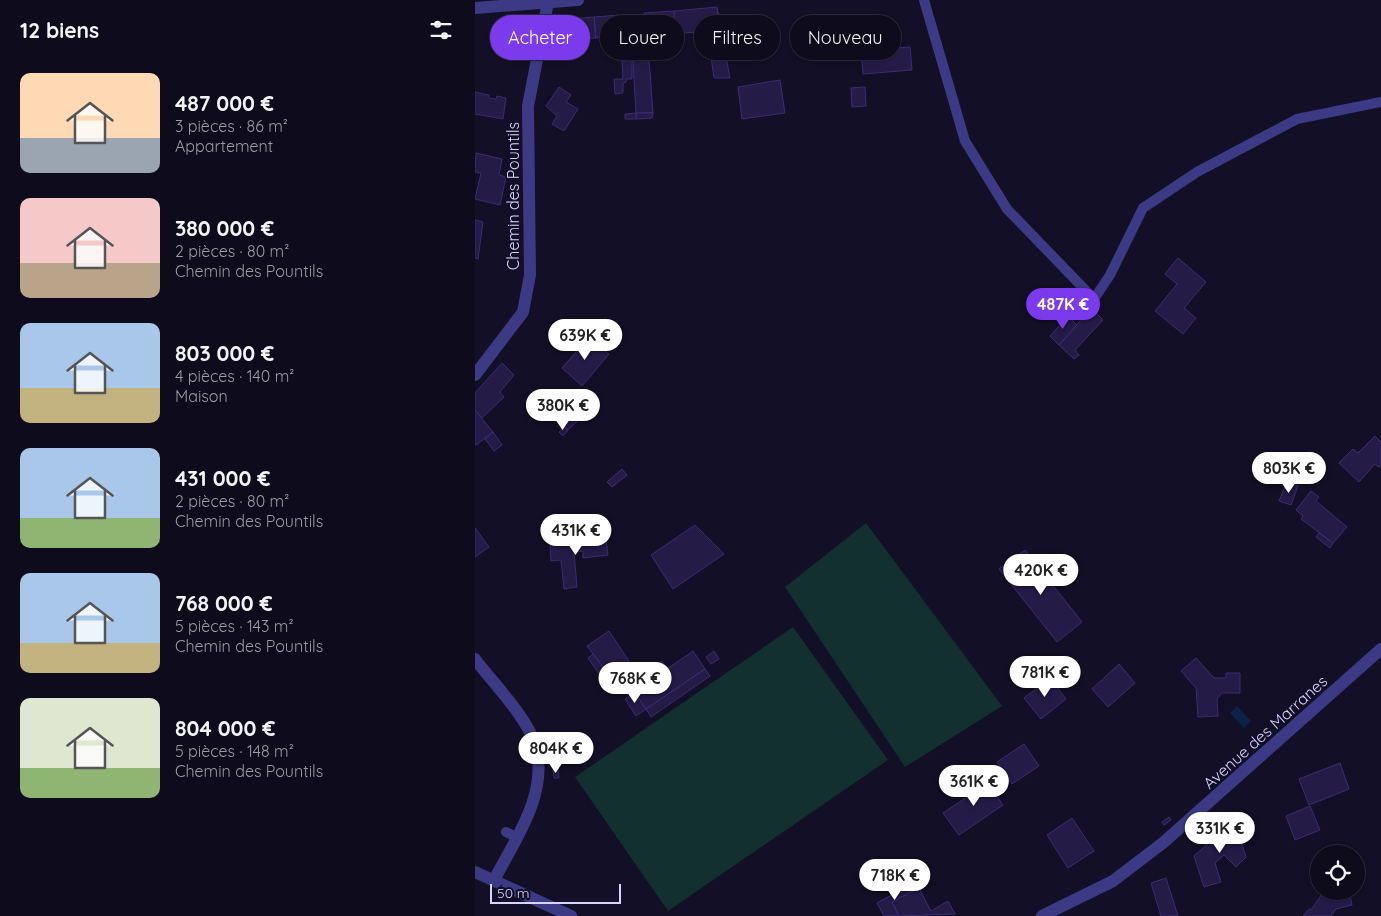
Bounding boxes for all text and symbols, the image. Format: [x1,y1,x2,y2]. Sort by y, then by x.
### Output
chip: Acheter [490,15,590,60]
chip: Louer [600,15,684,60]
chip: Filtres [694,15,780,60]
chip: Nouveau [790,15,901,60]
icon: filters [427,16,455,44]
text: 12 biens [20,17,99,43]
text: 487 000 € [175,90,274,116]
icon: home [60,93,120,153]
text: 3 pièces · 86 m² [175,116,288,136]
street label: Chemin des Pountils [503,122,523,270]
text: Appartement [175,136,273,156]
text: 380 000 € [175,215,274,241]
icon: home [60,218,120,278]
text: 2 pièces · 80 m² [175,241,289,261]
text: Chemin des Pountils [175,261,323,281]
pin: 487K € [1022,288,1104,330]
text: 487K € [1037,294,1089,314]
pin: 639K € [544,318,626,361]
text: 639K € [559,325,611,345]
text: 803 000 € [175,340,274,366]
icon: home [60,343,120,403]
text: 4 pièces · 140 m² [175,366,294,386]
text: Maison [175,386,228,406]
pin: 380K € [522,388,604,431]
text: 380K € [537,395,589,415]
pin: 803K € [1248,452,1330,494]
text: 803K € [1263,458,1315,478]
text: 431 000 € [175,465,270,491]
icon: home [60,468,120,528]
text: 2 pièces · 80 m² [175,491,289,511]
text: Chemin des Pountils [175,511,323,531]
pin: 431K € [535,514,617,556]
text: 431K € [551,520,601,540]
pin: 420K € [1000,554,1082,596]
text: 420K € [1014,560,1068,580]
text: 768 000 € [175,590,273,616]
icon: home [60,593,120,653]
text: 5 pièces · 143 m² [175,616,293,636]
text: Chemin des Pountils [175,636,323,656]
pin: 781K € [1004,656,1086,698]
pin: 768K € [594,662,676,704]
text: 781K € [1021,662,1069,682]
text: 768K € [610,668,660,688]
street label: Avenue des Marranes [1199,671,1331,793]
text: 804 000 € [175,715,275,741]
icon: home [60,718,120,778]
pin: 804K € [515,732,597,774]
text: 804K € [530,738,583,758]
text: 5 pièces · 148 m² [175,741,294,761]
text: Chemin des Pountils [175,761,323,781]
pin: 361K € [933,764,1015,807]
text: 361K € [950,771,998,791]
pin: 331K € [1179,812,1261,854]
text: 331K € [1196,818,1244,838]
map controls [1310,845,1365,900]
button: locate [1310,845,1365,900]
pin: 718K € [854,858,936,901]
text: 718K € [870,865,920,885]
scale bar [490,881,621,904]
text: 50 m [497,884,530,902]

